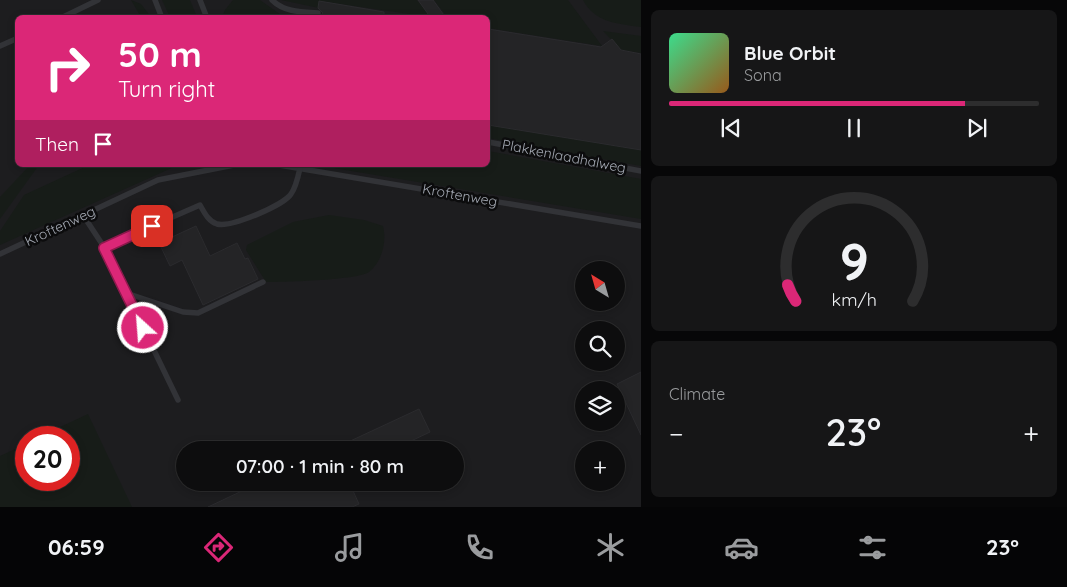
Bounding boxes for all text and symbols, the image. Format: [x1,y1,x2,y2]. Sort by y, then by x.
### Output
text: 50 m [118,32,202,76]
icon: right [35,35,100,100]
text: Blue Orbit [744,41,836,65]
text: Sona [744,65,782,85]
text: Turn right [118,75,215,103]
icon: previous [717,114,745,142]
icon: pause [840,114,868,142]
icon: next [963,114,991,142]
icon: arrive [89,130,117,158]
text: Then [35,132,79,156]
street label: Plakkenlaadhalweg [500,135,628,177]
street label: Kroftenweg [421,180,499,210]
street label: Kroftenweg [22,202,98,250]
pin [131,205,173,247]
icon: arrive [138,212,166,240]
text: 9 [839,228,869,293]
north arrow [575,261,625,311]
map controls [575,261,625,491]
text: km/h [831,288,877,310]
position arrow [116,301,168,353]
button: search [575,321,625,371]
button: layers [575,381,625,431]
text: Climate [669,384,725,404]
text: 23° [825,408,881,456]
text: − [669,416,684,451]
text: + [1023,416,1039,451]
speed limit sign: 20 [15,426,80,491]
button: + [575,441,625,491]
text: 07:00 · 1 min · 80 m [236,454,404,478]
icon: directions [201,530,236,565]
icon: music [332,530,367,565]
icon: phone [462,530,497,565]
icon: climate [593,530,628,565]
icon: car [724,530,759,565]
icon: filters [855,530,890,565]
text: 06:59 [48,533,105,561]
text: 23° [986,533,1019,561]

